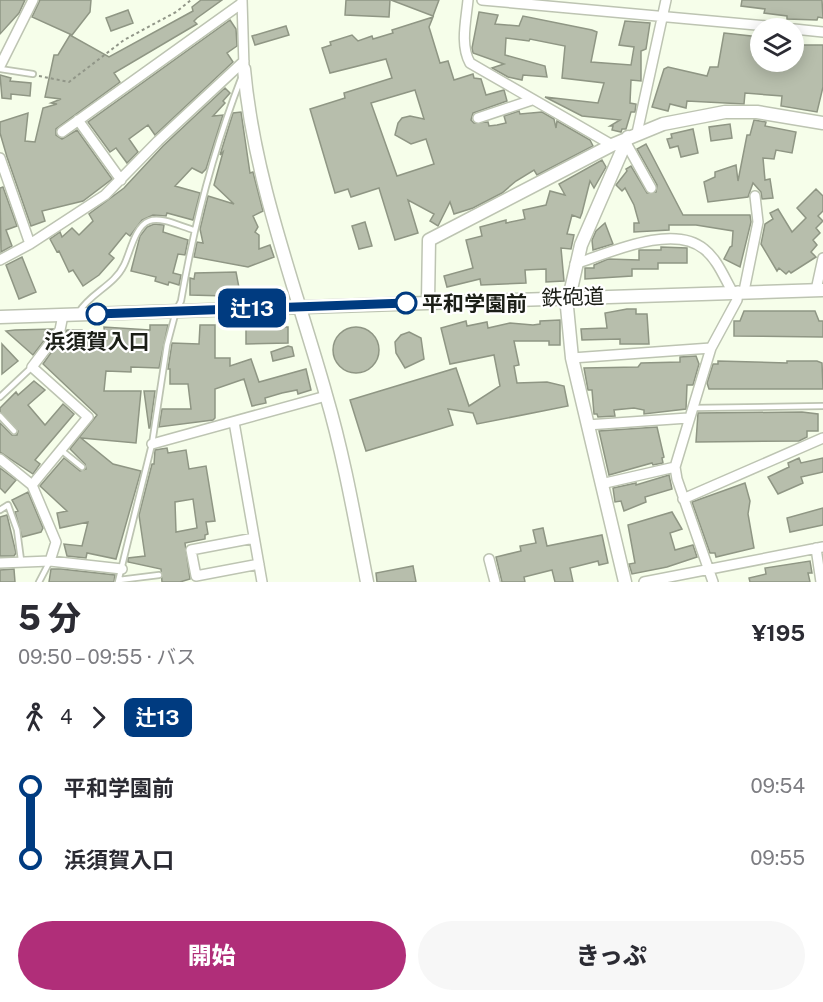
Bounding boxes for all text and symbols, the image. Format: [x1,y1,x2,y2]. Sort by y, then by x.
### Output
map controls [750,18,804,72]
button: layers [750,18,804,72]
street label: 鉄砲道 [541,283,605,311]
line badge: 辻13 [218,288,286,328]
place label: 平和学園前 [422,291,527,316]
marker: 平和学園前 [395,292,417,314]
text: 辻13 [230,296,274,321]
marker: 浜須賀入口 [86,303,108,325]
place label: 浜須賀入口 [45,329,150,354]
text: 5 分 [18,599,81,637]
text: ¥195 [752,620,805,646]
text: 09:50 – 09:55 · バス [18,645,196,669]
icon: walk [18,701,51,734]
icon: forward [82,701,115,734]
text: 4 [60,705,73,729]
text: 辻13 [136,705,180,730]
text: 09:54 [751,774,805,798]
text: 平和学園前 [64,775,174,801]
text: 09:55 [750,846,805,870]
text: 浜須賀入口 [64,847,174,873]
button: 開始 [18,921,406,990]
button: きっぷ [418,921,805,990]

